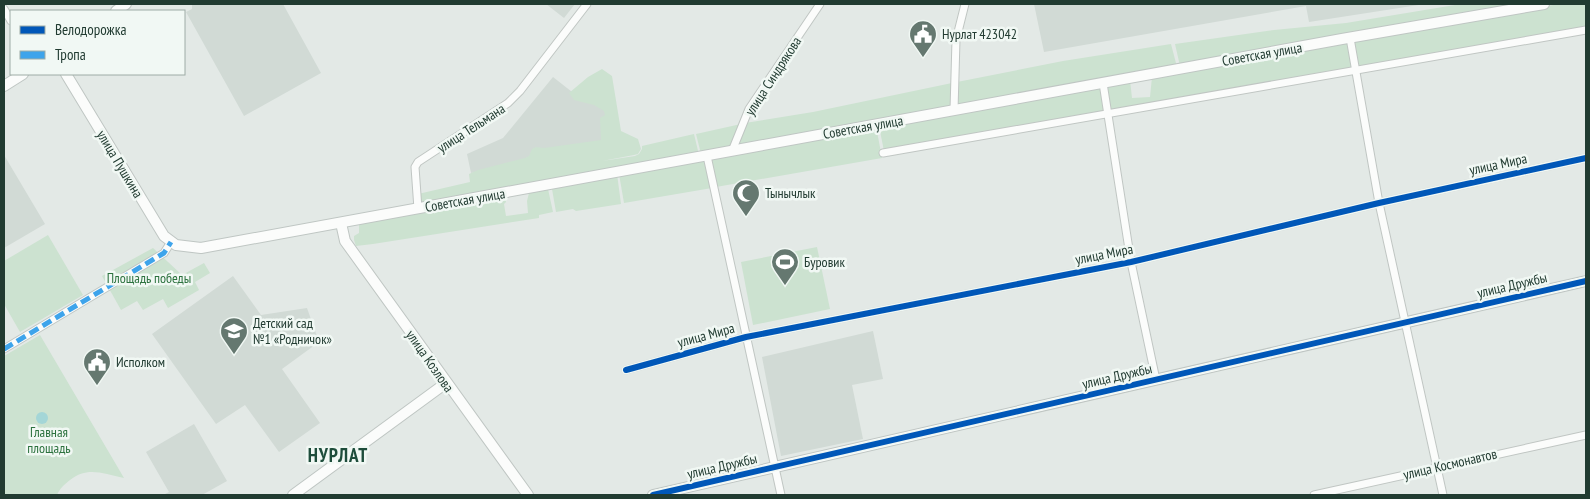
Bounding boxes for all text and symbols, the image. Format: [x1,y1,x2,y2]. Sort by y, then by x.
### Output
legend [10,10,185,75]
public building icon: Нурлат 423042 [908,19,938,58]
text: Велодорожка [55,20,126,39]
place label: Нурлат 423042 [942,25,1017,43]
street label: улица Синдрякова [741,33,805,119]
street label: Советская улица [1221,38,1303,70]
text: Тропа [55,45,86,64]
street label: улица Тельмана [434,99,508,157]
street label: Советская улица [822,111,904,143]
street label: улица Пушкина [93,127,147,201]
street label: улица Мира [1468,149,1528,179]
mosque icon: Тынычлык [731,178,761,217]
street label: Советская улица [424,184,506,216]
place label: Тынычлык [765,184,816,202]
street label: улица Мира [1074,240,1134,268]
sports icon: Буровик [770,247,800,286]
place label: Буровик [804,253,845,271]
street label: улица Дружбы [1475,268,1549,302]
park label: Площадь победы [107,269,191,287]
place label: Детский сад №1 «Родничок» [253,314,332,348]
school or university icon: Детский сад №1 «Родничок» [219,316,249,355]
street label: улица Мира [675,319,737,351]
street label: улица Козлова [402,326,458,396]
public building icon: Исполком [82,347,112,386]
place label: Исполком [116,353,165,371]
street label: улица Дружбы [1080,359,1154,393]
park label: Главная площадь [27,423,71,457]
district label: НУРЛАТ [308,443,368,467]
street label: улица Космонавтов [1401,444,1499,484]
street label: улица Дружбы [685,449,759,483]

